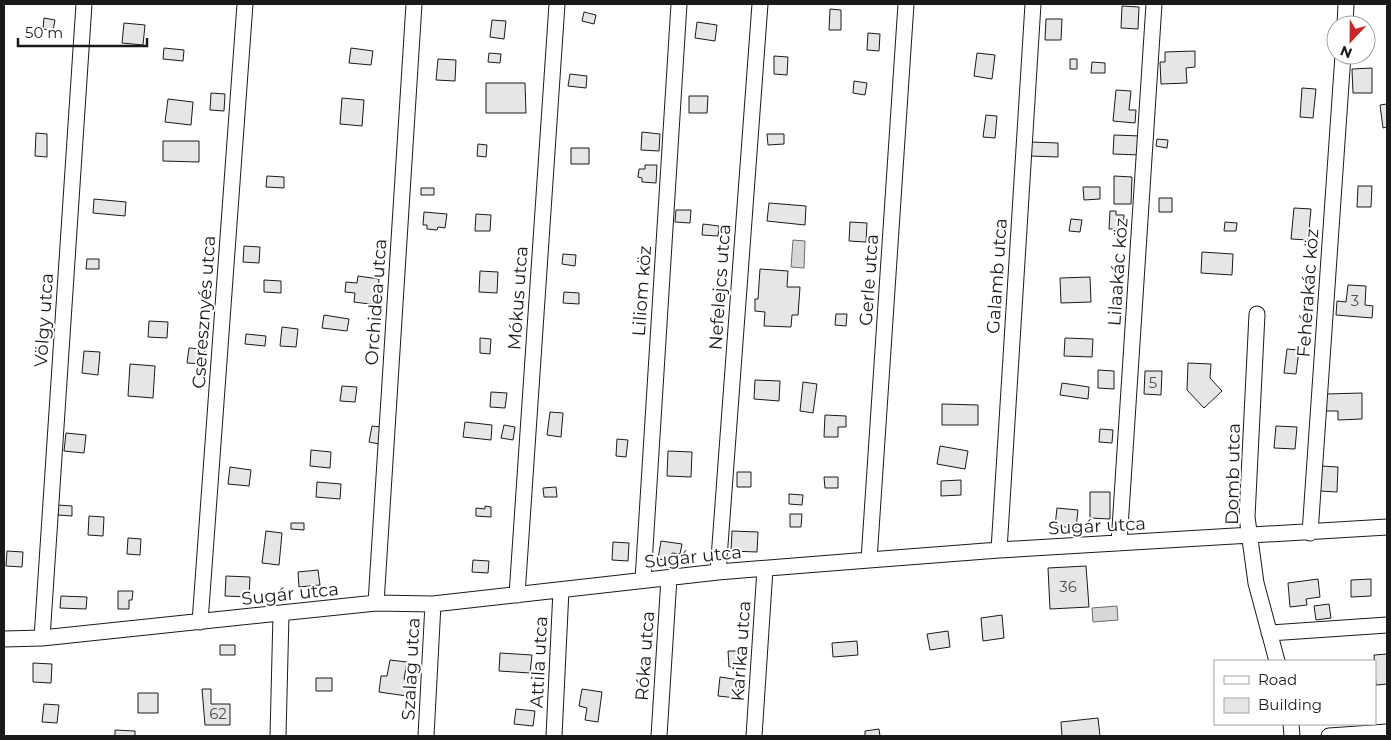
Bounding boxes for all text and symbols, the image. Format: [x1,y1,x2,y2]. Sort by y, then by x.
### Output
scale bar [18,15,146,47]
north arrow [1326,15,1376,65]
text: 50 m [25,23,63,42]
text: N [1338,42,1355,63]
street label: Galamb utca [982,217,1012,335]
street label: Lilaakác köz [1103,217,1133,327]
street label: Nefelejcs utca [705,223,735,351]
street label: Fehérakác köz [1293,228,1323,358]
street label: Gerle utca [855,233,883,327]
street label: Cseresznyés utca [188,235,220,389]
street label: Orchidea utca [361,238,391,366]
street label: Mókus utca [503,245,533,351]
street label: Liliom köz [628,245,656,337]
street label: Völgy utca [30,272,58,368]
house number: 3 [1351,291,1359,310]
house number: 5 [1149,373,1157,392]
street label: Domb utca [1221,423,1245,525]
street label: Sugár utca [1048,512,1146,540]
street label: Sugár utca [643,541,743,573]
house number: 36 [1059,577,1077,596]
street label: Sugár utca [240,578,340,610]
street label: Karika utca [727,600,755,702]
street label: Róka utca [631,610,659,702]
street label: Attila utca [526,615,552,709]
street label: Szalag utca [397,617,425,721]
legend [1214,660,1376,725]
text: Road [1258,670,1297,689]
text: Building [1258,695,1322,714]
house number: 62 [209,704,227,723]

